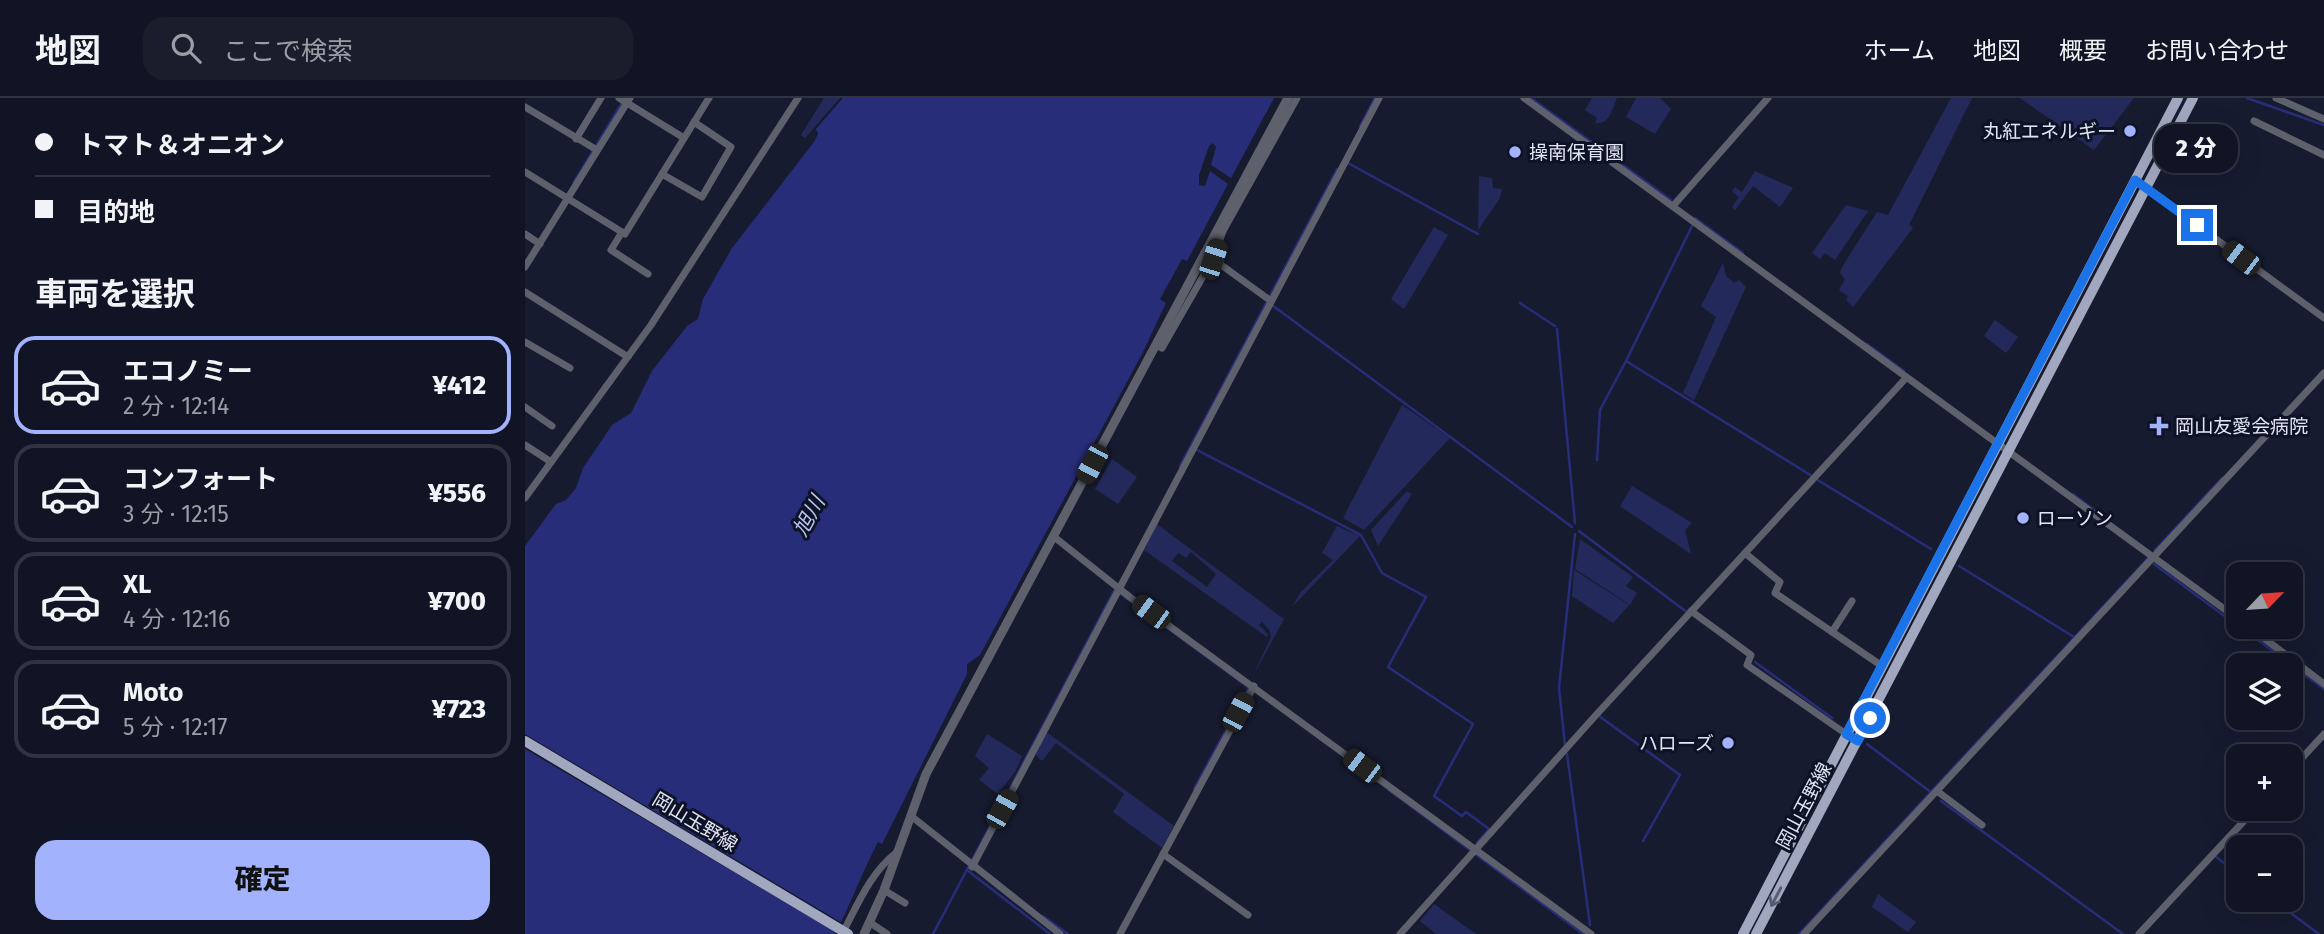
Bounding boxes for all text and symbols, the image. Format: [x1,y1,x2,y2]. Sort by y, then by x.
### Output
search box [143,17,633,80]
icon: search [167,29,205,67]
text: 地図 [35,31,101,71]
text: ここで検索 [223,36,353,67]
text: ホーム [1864,37,1935,65]
text: 地図 [1973,37,2021,65]
text: 概要 [2059,37,2107,65]
text: お問い合わせ [2145,37,2289,65]
place label: 丸紅エネルギー [1983,120,2116,143]
marker: 丸紅エネルギー [2122,123,2138,139]
callout: 2 分 [2155,123,2239,172]
text: トマト＆オニオン [77,130,285,161]
text: 2 分 [2176,134,2216,162]
place label: 操南保育園 [1529,141,1624,164]
marker: 操南保育園 [1507,144,1523,160]
text: 目的地 [77,197,155,228]
route end [2181,209,2213,241]
car [1197,236,1230,282]
car [2218,237,2265,279]
text: 車両を選択 [35,275,195,313]
icon: car [39,354,102,417]
text: エコノミー [123,356,253,387]
text: ¥412 [433,370,486,401]
text: 2 分 · 12:14 [123,392,229,420]
place label: 岡山友愛会病院 [2175,415,2308,438]
marker: 岡山友愛会病院 [2149,416,2169,436]
car [1073,441,1112,487]
icon: car [39,462,102,525]
text: コンフォート [123,464,278,495]
text: ¥556 [428,478,486,509]
water label: 旭川 [787,490,832,541]
text: 3 分 · 12:15 [123,500,229,528]
place label: ローソン [2037,507,2113,530]
marker: ローソン [2015,510,2031,526]
north arrow [2226,562,2303,639]
map controls [2226,562,2303,912]
text: XL [123,569,151,600]
icon: car [39,570,102,633]
text: ¥700 [428,586,486,617]
car [1128,591,1175,633]
text: 4 分 · 12:16 [123,605,230,633]
button: layers [2226,653,2303,730]
text: Moto [123,677,183,708]
icon: car [39,678,102,741]
car [1219,689,1258,735]
text: ¥723 [432,694,486,725]
route start [1854,702,1886,734]
text: 5 分 · 12:17 [123,713,227,741]
place label: ハローズ [1639,732,1714,755]
marker: ハローズ [1720,735,1736,751]
button: + [2226,744,2303,821]
car [1339,745,1386,787]
street label: 岡山玉野線 [1772,759,1836,853]
car [983,786,1022,832]
street label: 岡山玉野線 [648,788,742,856]
button: − [2226,835,2303,912]
button: 確定 [35,840,490,920]
one-way arrow [1768,886,1782,906]

